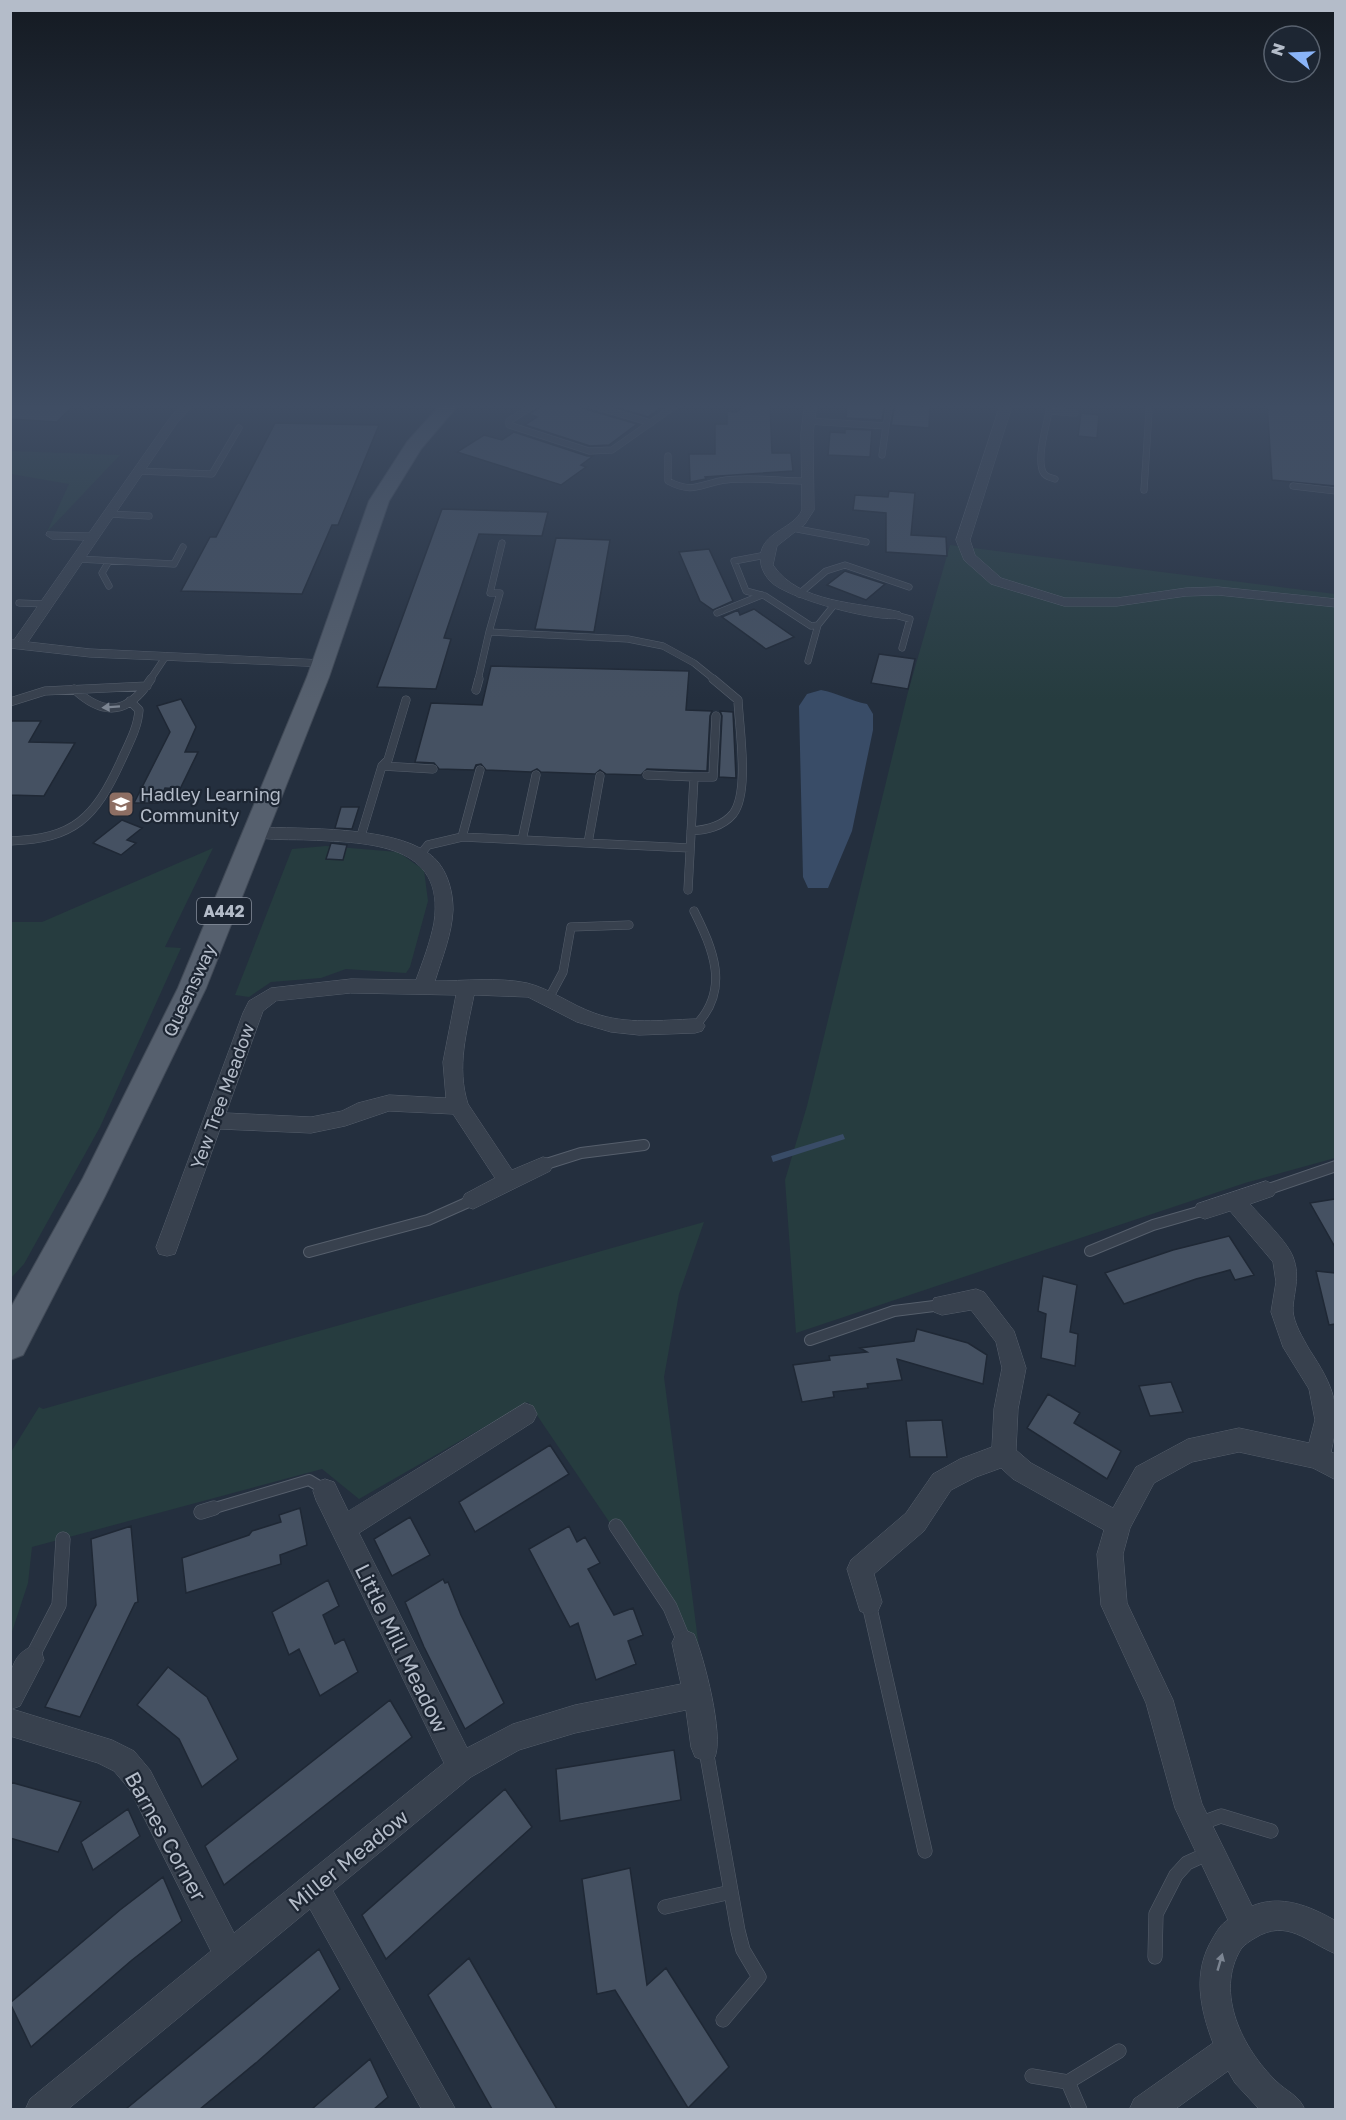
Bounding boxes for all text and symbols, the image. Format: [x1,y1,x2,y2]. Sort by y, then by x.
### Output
north arrow [1262,24,1322,84]
text: N [1266,40,1289,58]
one-way arrow [101,702,120,711]
place label: Hadley Learning Community [140,783,281,826]
school or university icon: Hadley Learning Community [106,789,136,819]
road number: A442 [197,898,251,924]
street label: Queensway [158,940,220,1040]
street label: Yew Tree Meadow [185,1020,259,1172]
street label: Little Mill Meadow [350,1559,454,1737]
street label: Barnes Corner [120,1767,212,1905]
street label: Miller Meadow [283,1804,413,1916]
one-way arrow [1216,1953,1225,1971]

